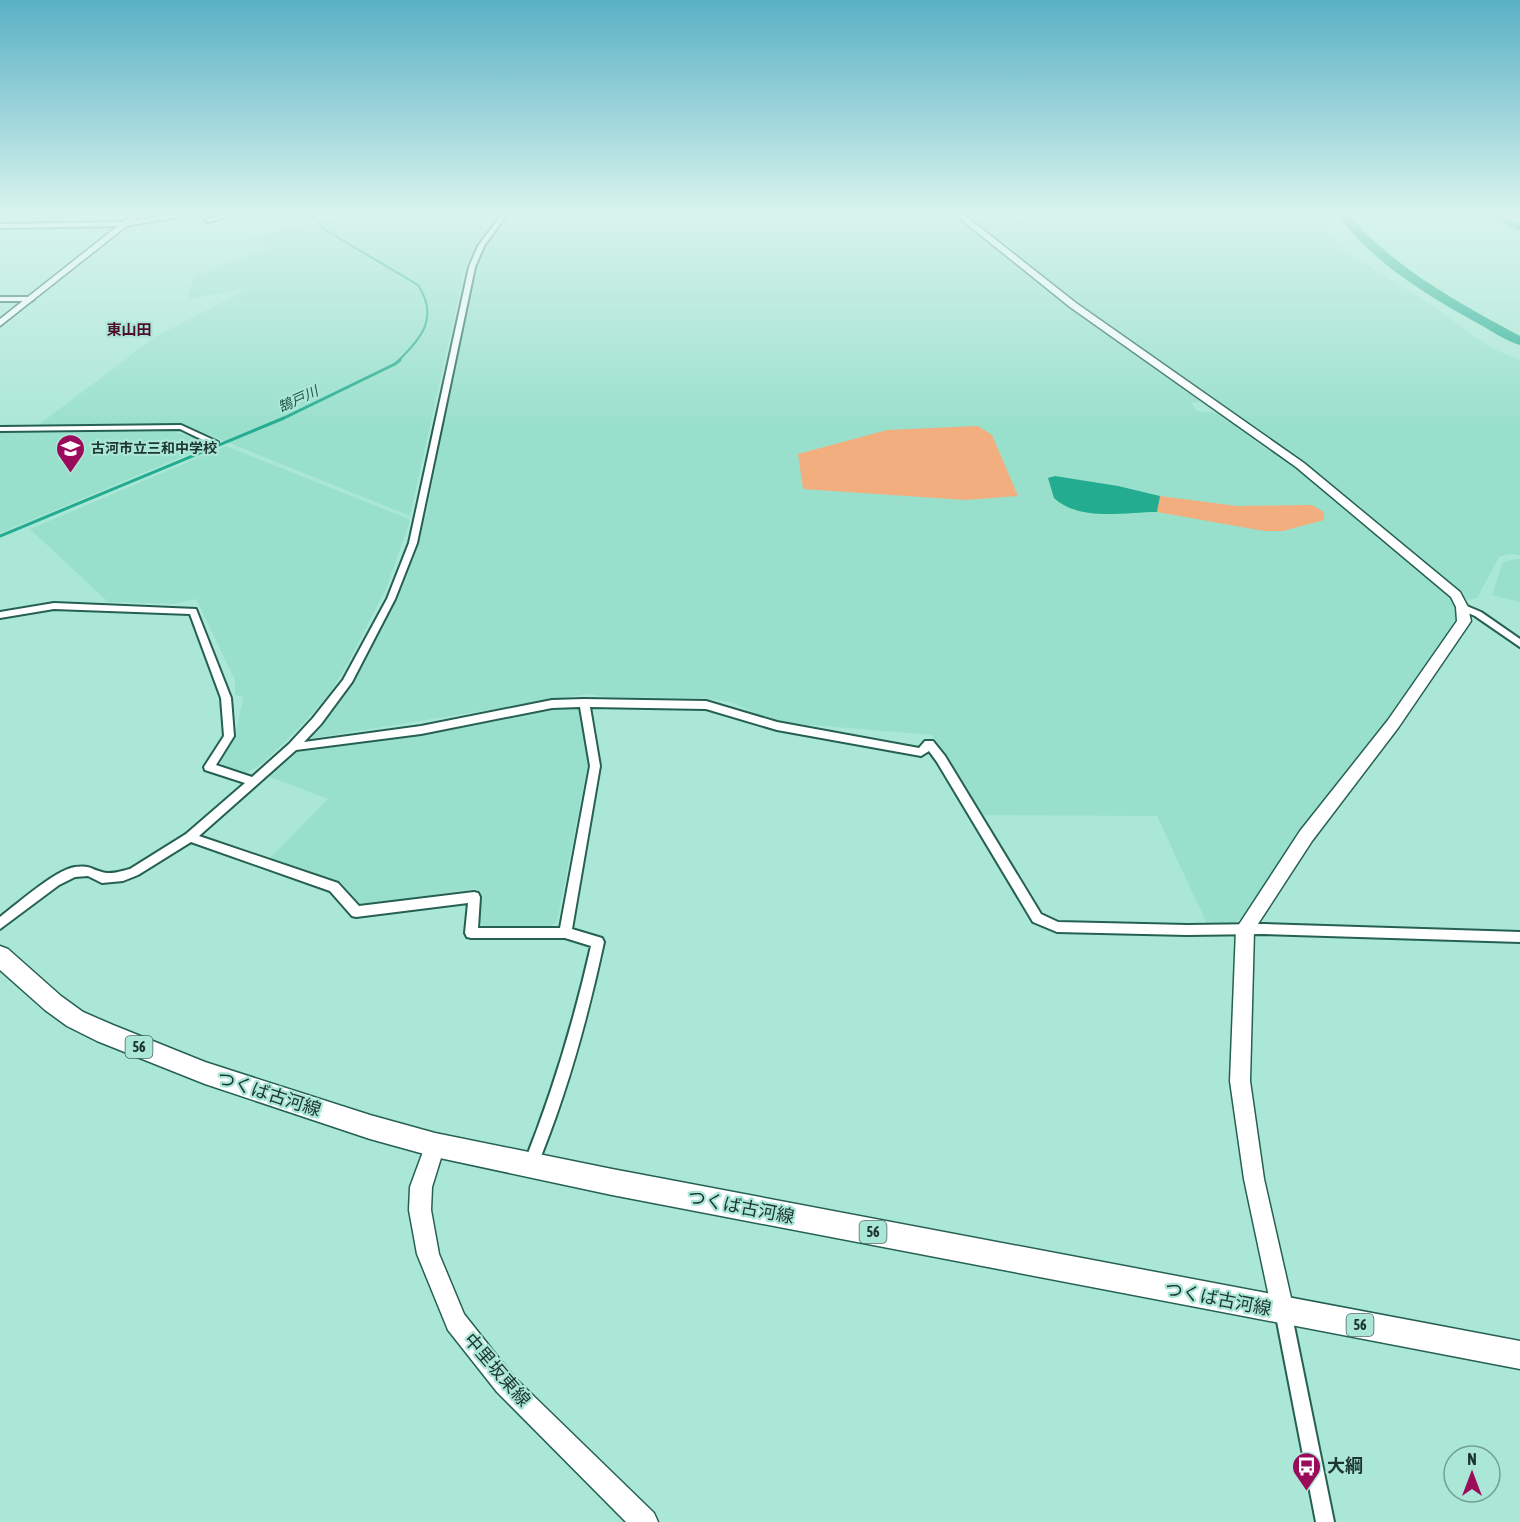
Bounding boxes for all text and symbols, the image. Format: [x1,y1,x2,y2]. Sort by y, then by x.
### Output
district label: 東山田 [106,321,152,338]
water label: 鵠戸川 [276,382,322,415]
school or university icon: 古河市立三和中学校 [54,432,86,474]
place label: 古河市立三和中学校 [91,440,217,456]
road number: 56 [126,1036,152,1058]
street label: つくば古河線 [215,1067,324,1120]
street label: つくば古河線 [686,1186,796,1227]
road number: 56 [860,1221,886,1243]
street label: つくば古河線 [1163,1278,1273,1319]
road number: 56 [1346,1314,1374,1336]
street label: 中里坂東線 [460,1329,535,1411]
north arrow [1442,1444,1502,1504]
bus stop icon: 大綱 [1290,1450,1322,1492]
text: N [1467,1450,1477,1468]
place label: 大綱 [1327,1455,1363,1476]

